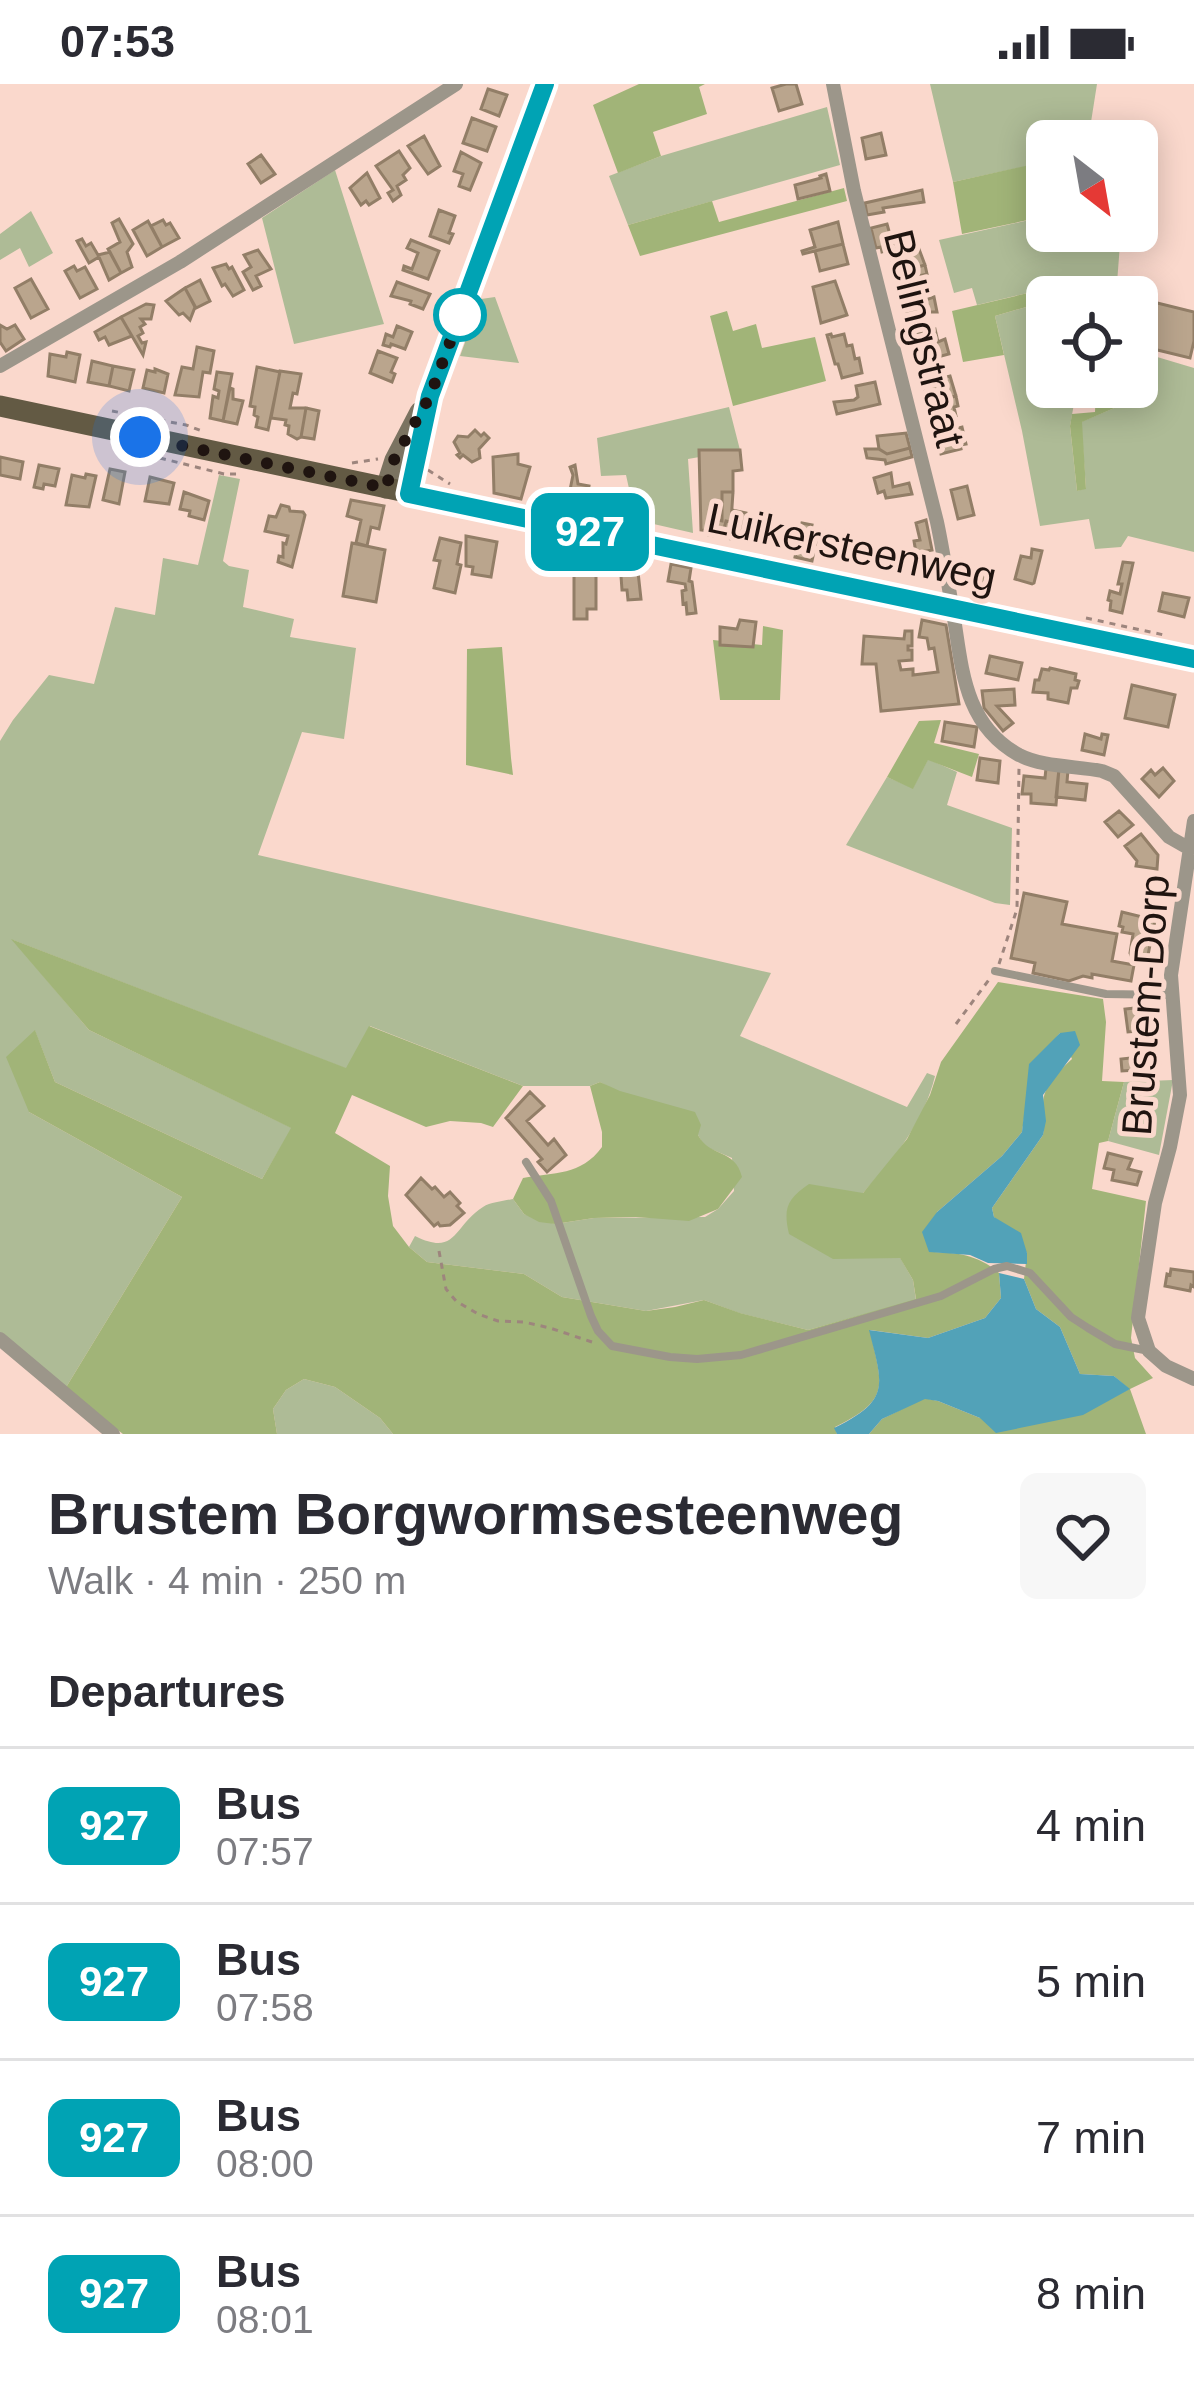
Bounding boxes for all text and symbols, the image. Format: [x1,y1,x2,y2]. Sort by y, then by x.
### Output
text: 07:53 [60,16,175,67]
north arrow [1026,120,1158,252]
map controls [1026,120,1158,408]
street label: Belingstraat [875,225,974,452]
button: locate [1026,276,1158,408]
unlabelled marker [435,290,485,340]
your location [110,407,170,467]
line badge: 927 [521,493,659,571]
street label: Luikersteenweg [703,494,1001,601]
text: 927 [555,508,625,555]
street label: Brustem-Dorp [1113,873,1178,1137]
button: heart [1020,1473,1146,1599]
text: Brustem Borgwormsesteenweg [48,1482,903,1546]
text: Walk · 4 min · 250 m [48,1559,406,1602]
text: Departures [48,1666,286,1717]
text: Bus [216,1778,301,1829]
text: 4 min [1036,1800,1146,1851]
text: 927 [79,1802,149,1849]
text: 07:57 [216,1830,314,1873]
text: Bus [216,1934,301,1985]
text: 5 min [1036,1956,1146,2007]
text: 927 [79,1958,149,2005]
text: 07:58 [216,1986,314,2029]
text: Bus [216,2090,301,2141]
text: 7 min [1036,2112,1146,2163]
text: 927 [79,2114,149,2161]
text: 08:00 [216,2142,314,2185]
text: Bus [216,2246,301,2297]
text: 8 min [1036,2268,1146,2319]
text: 927 [79,2270,149,2317]
text: 08:01 [216,2298,314,2341]

